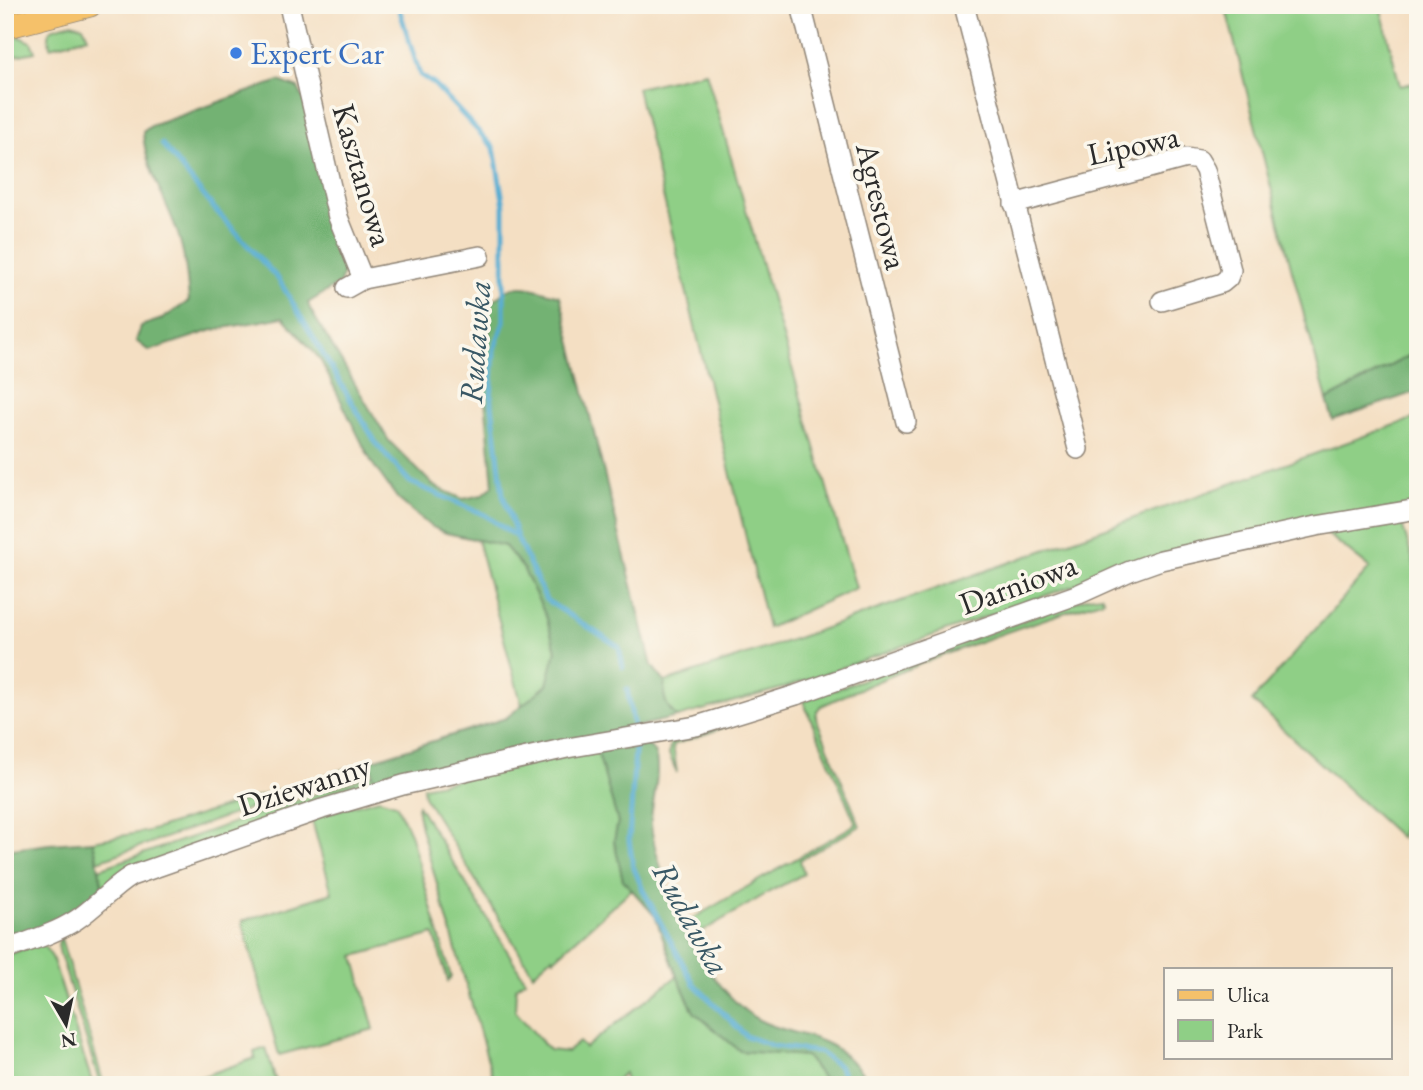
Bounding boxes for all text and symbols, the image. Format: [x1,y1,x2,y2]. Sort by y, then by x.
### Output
place label: Expert Car [250,32,385,74]
marker: Expert Car [228,45,244,61]
street label: Kasztanowa [323,99,403,251]
street label: Lipowa [1083,115,1183,175]
street label: Agrestowa [846,137,918,274]
water label: Rudawka [449,279,500,405]
street label: Darniowa [954,543,1083,625]
street label: Dziewanny [232,744,377,826]
water label: Rudawka [643,854,740,983]
legend [1164,968,1392,1058]
text: Ulica [1227,981,1270,1008]
north arrow [32,988,102,1058]
text: Park [1227,1017,1264,1044]
text: N [58,1027,78,1054]

